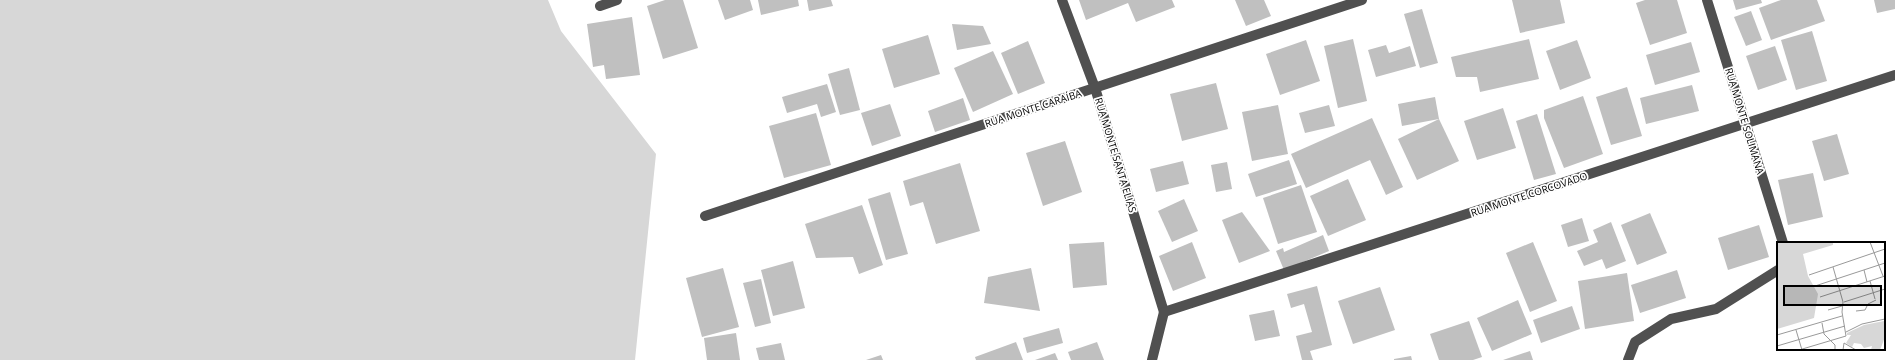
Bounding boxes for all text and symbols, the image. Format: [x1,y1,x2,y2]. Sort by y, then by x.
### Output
street label: RUA MONTE SOLIMANA [1722,66,1768,177]
street label: RUA MONTE CARAÍBA [983,86,1084,130]
street label: RUA MONTE SANTA ELIAS [1092,96,1140,214]
street label: RUA MONTE CORCOVADO [1469,168,1589,220]
inset map [1777,242,1885,350]

